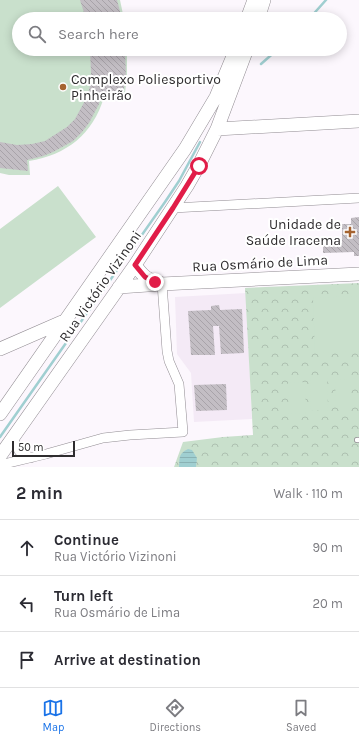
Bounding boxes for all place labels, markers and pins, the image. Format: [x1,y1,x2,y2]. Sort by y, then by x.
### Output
place label: Complexo Poliesportivo Pinheirão [71,71,221,104]
marker: Complexo Poliesportivo Pinheirão [58,82,68,92]
place label: Unidade de Saúde Iracema [246,216,341,249]
marker: Unidade de Saúde Iracema [344,226,356,238]

